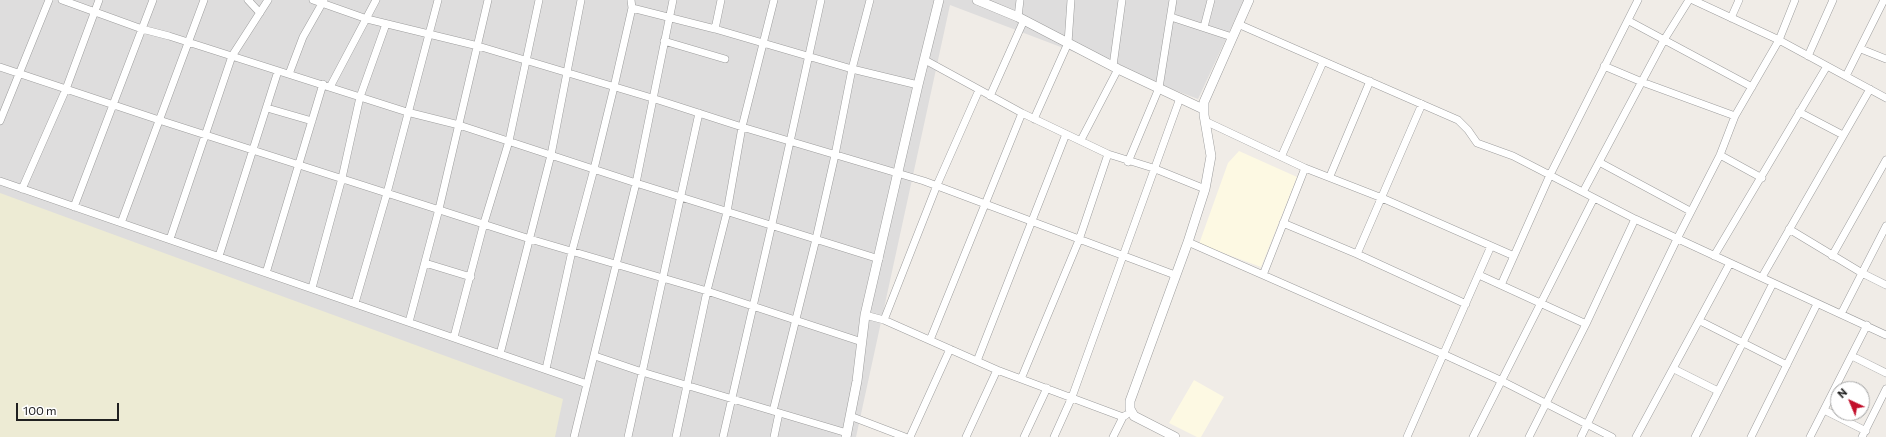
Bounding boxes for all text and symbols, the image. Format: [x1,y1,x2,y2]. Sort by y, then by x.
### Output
north arrow [1830,381,1870,421]
text: N [1835,385,1849,400]
scale bar [18,395,121,421]
text: 100 m [23,403,57,417]

